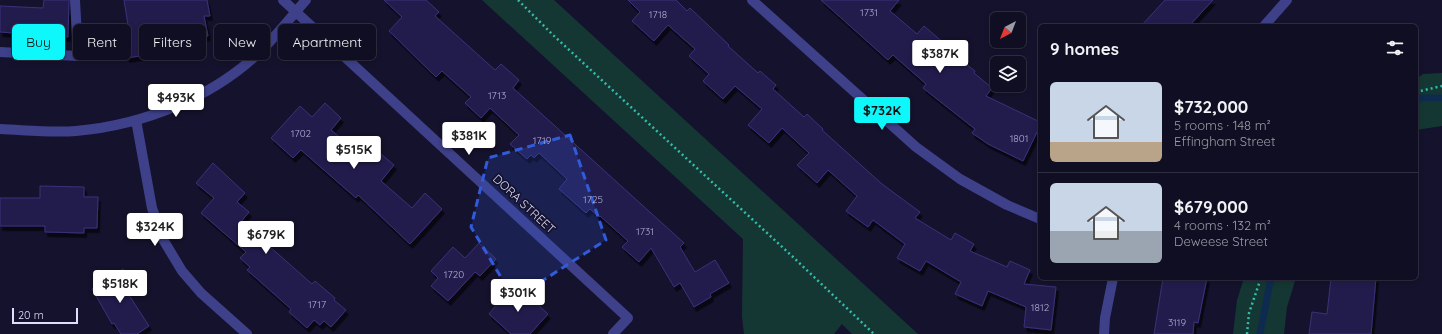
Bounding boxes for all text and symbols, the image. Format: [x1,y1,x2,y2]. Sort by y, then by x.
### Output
house number: 1731 [860,6,878,19]
house number: 1718 [649,8,667,21]
north arrow [990,12,1026,48]
map controls [990,12,1026,92]
chip: Buy [12,24,65,60]
chip: Rent [73,24,131,60]
chip: Filters [139,24,206,60]
chip: New [214,24,270,60]
chip: Apartment [278,24,376,60]
icon: filters [1384,37,1406,59]
text: 9 homes [1050,38,1119,59]
pin: $387K [912,40,968,74]
text: $387K [921,45,959,61]
button: layers [990,56,1026,92]
pin: $493K [148,84,204,118]
text: $493K [157,89,195,105]
house number: 1713 [488,89,506,102]
text: $732,000 [1174,96,1248,117]
pin: $732K [854,97,910,131]
icon: home [1082,98,1130,146]
text: $732K [863,102,901,118]
text: 5 rooms · 148 m² [1174,117,1271,133]
pin: $381K [441,122,497,156]
house number: 1702 [291,127,312,140]
text: $381K [451,127,487,143]
house number: 1801 [1010,132,1028,145]
text: Effingham Street [1174,133,1275,149]
house number: 1719 [533,134,552,147]
pin: $515K [326,136,382,170]
text: $515K [336,141,372,157]
street label: DORA STREET [490,171,559,236]
house number: 1725 [583,193,603,206]
text: $679,000 [1174,196,1248,217]
icon: home [1082,199,1130,247]
pin: $324K [127,213,183,247]
text: 4 rooms · 132 m² [1174,217,1271,233]
text: $324K [136,218,174,234]
pin: $679K [238,221,294,255]
house number: 1731 [636,225,654,238]
text: $679K [247,226,285,242]
text: Deweese Street [1174,233,1268,249]
house number: 1720 [444,268,464,281]
pin: $518K [92,270,148,304]
text: $518K [102,275,138,291]
pin: $301K [490,279,546,313]
text: $301K [500,284,536,300]
house number: 1717 [308,298,326,311]
house number: 1812 [1031,301,1050,314]
scale bar [12,306,78,325]
text: 20 m [18,308,44,322]
house number: 3119 [1168,316,1187,329]

